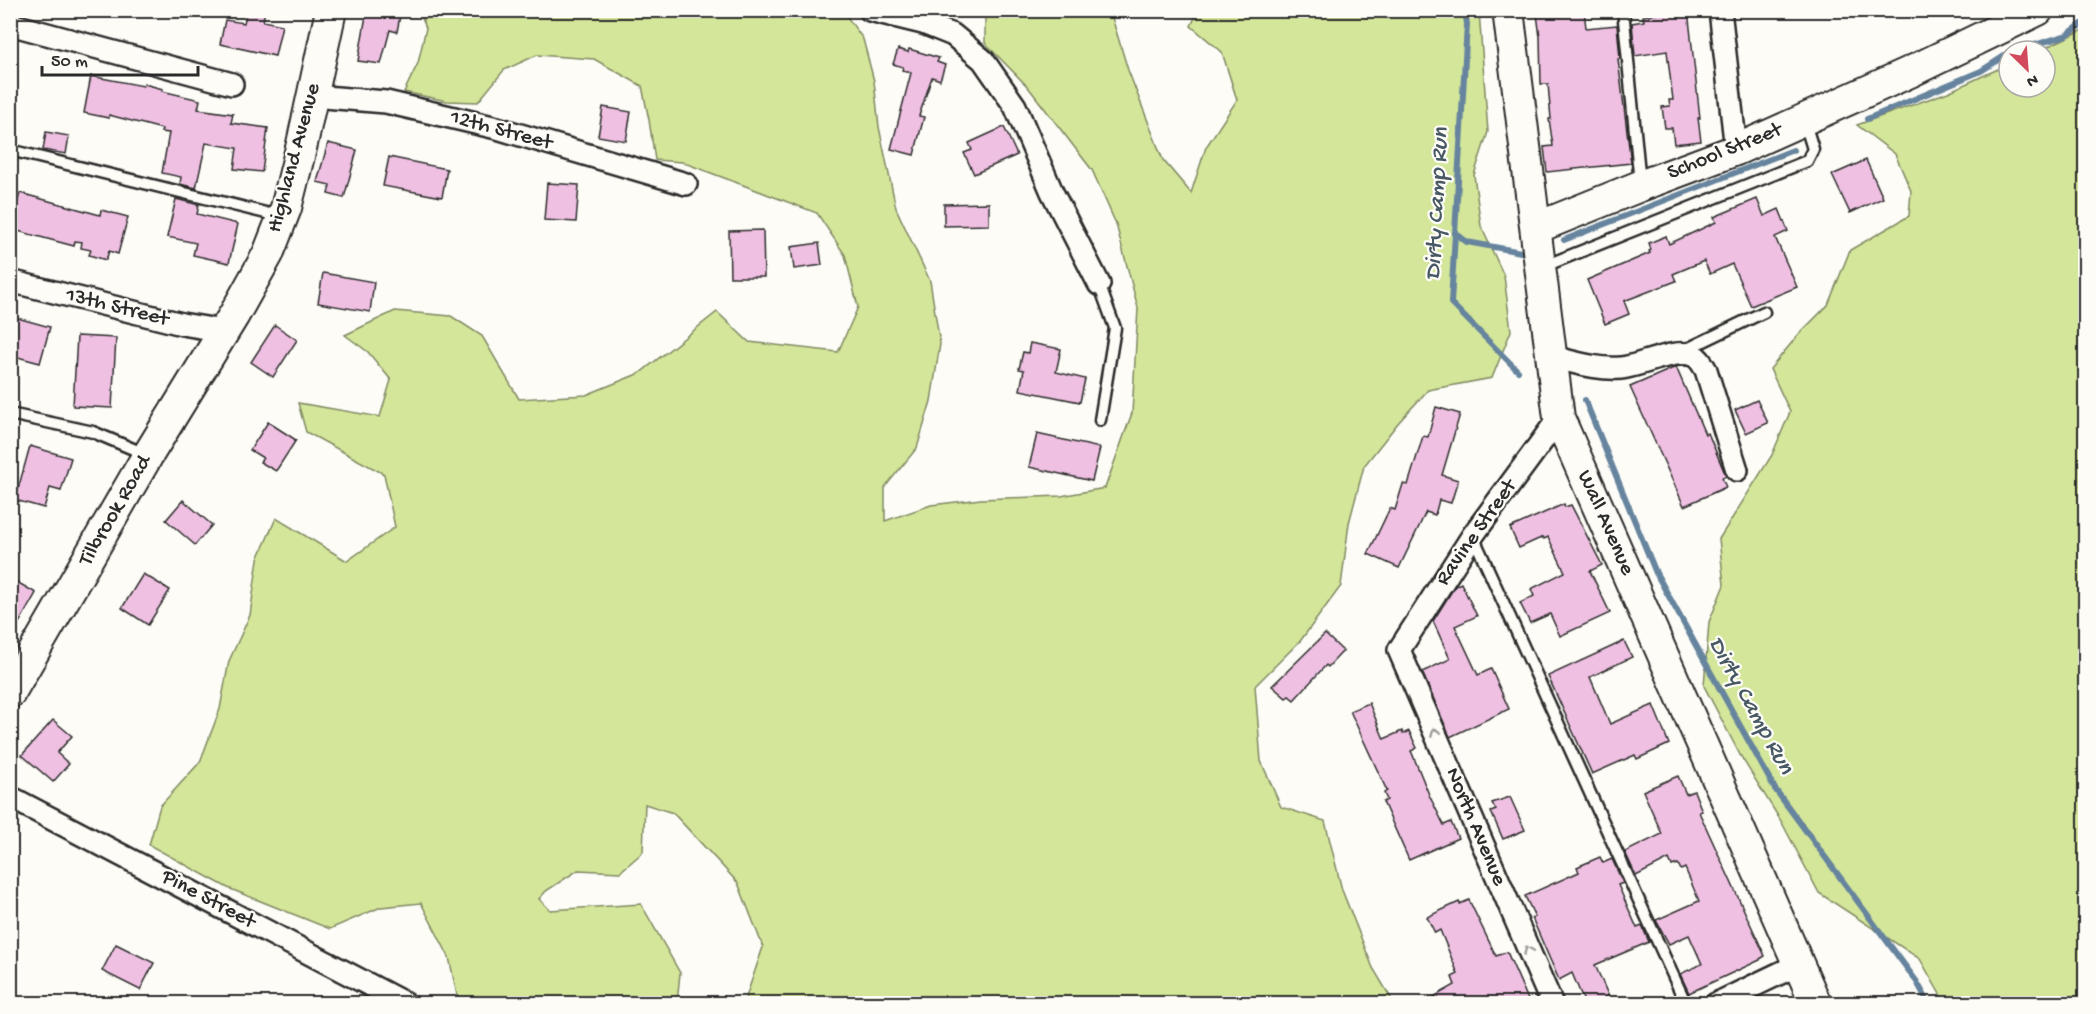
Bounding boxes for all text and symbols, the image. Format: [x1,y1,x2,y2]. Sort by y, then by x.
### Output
scale bar [42,39,198,77]
north arrow [1997,39,2057,99]
text: 50 m [51,52,88,73]
text: N [2023,69,2041,90]
street label: Highland Avenue [263,80,328,235]
street label: 12th Street [446,105,557,158]
street label: School Street [1664,117,1788,187]
water label: Dirty Camp Run [1420,126,1457,281]
street label: 13th Street [62,282,173,334]
street label: Tilbrook Road [73,449,159,573]
street label: Wall Avenue [1570,467,1640,580]
street label: Ravine Street [1431,473,1524,591]
water label: Dirty Camp Run [1700,632,1800,780]
one-way arrow [1430,728,1442,739]
street label: North Avenue [1438,764,1512,891]
street label: Pine Street [156,864,261,937]
one-way arrow [1524,945,1536,956]

